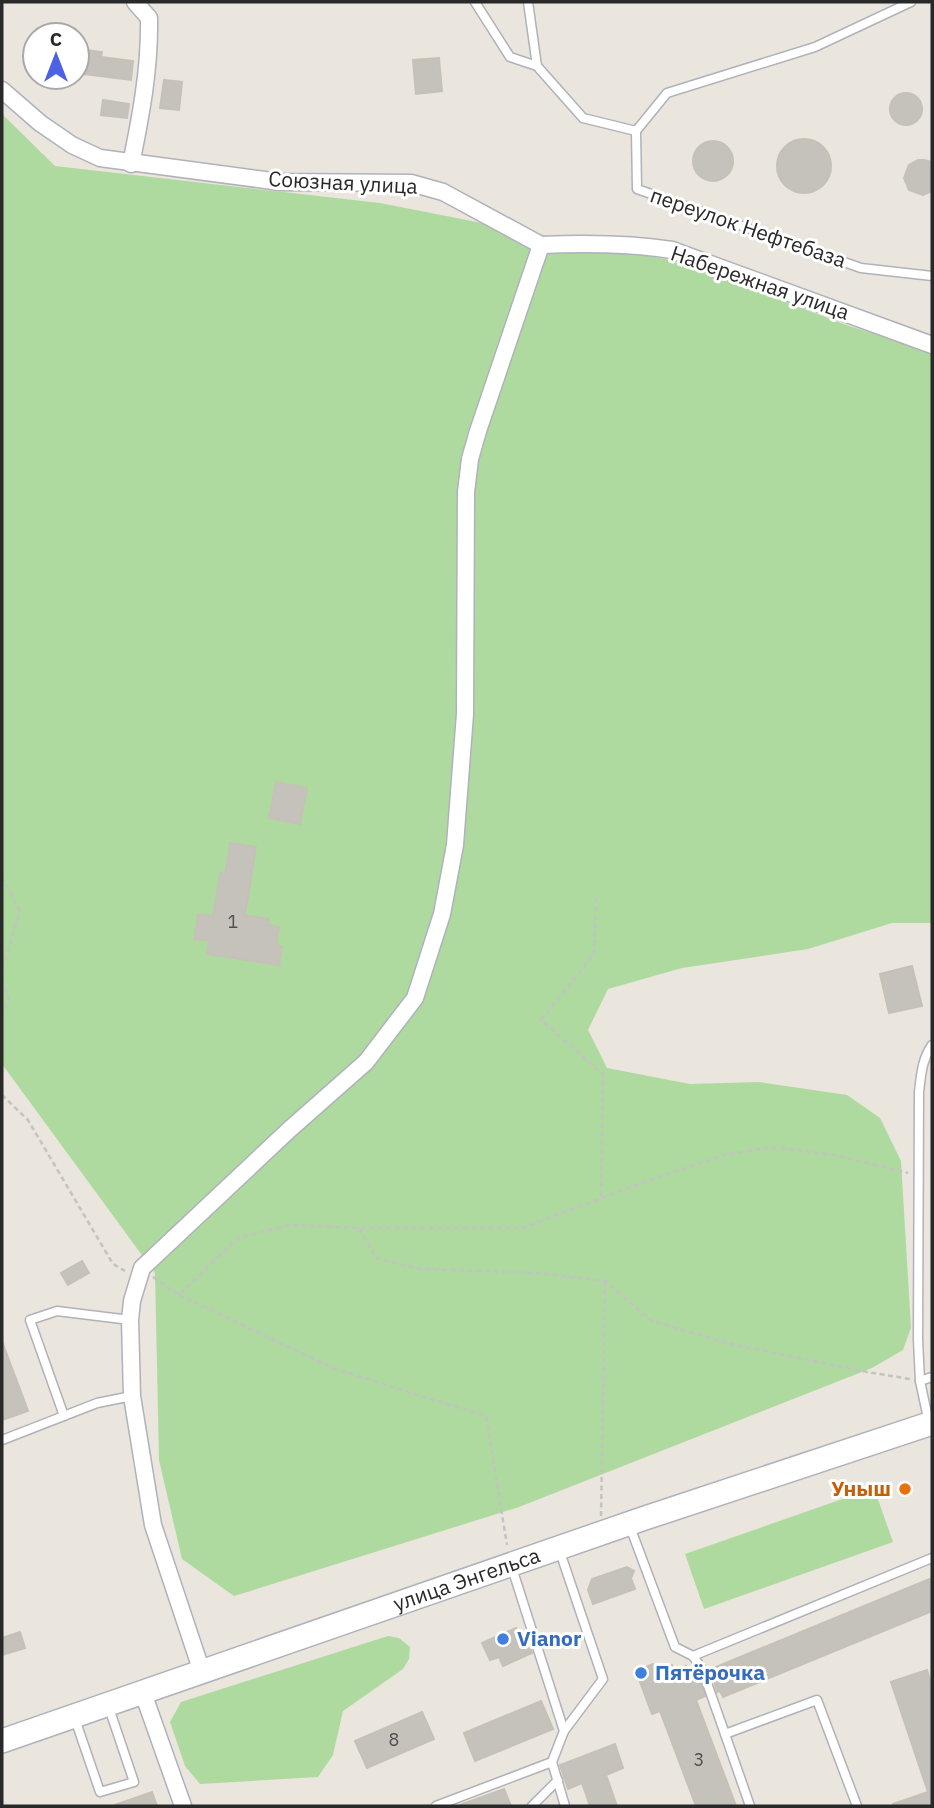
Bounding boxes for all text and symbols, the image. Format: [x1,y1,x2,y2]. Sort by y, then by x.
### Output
north arrow [21,21,91,91]
text: С [50,27,62,51]
street label: Союзная улица [268,164,418,200]
street label: переулок Нефтебаза [647,180,850,274]
street label: Набережная улица [667,238,853,326]
house number: 1 [228,910,238,933]
place label: Уныш [831,1474,891,1502]
marker: Уныш [897,1481,913,1497]
street label: улица Энгельса [389,1540,544,1617]
place label: Vianor [517,1624,582,1652]
marker: Vianor [495,1631,511,1647]
place label: Пятёрочка [655,1658,765,1686]
marker: Пятёрочка [633,1665,649,1681]
house number: 8 [389,1728,399,1751]
house number: 3 [694,1748,704,1771]

